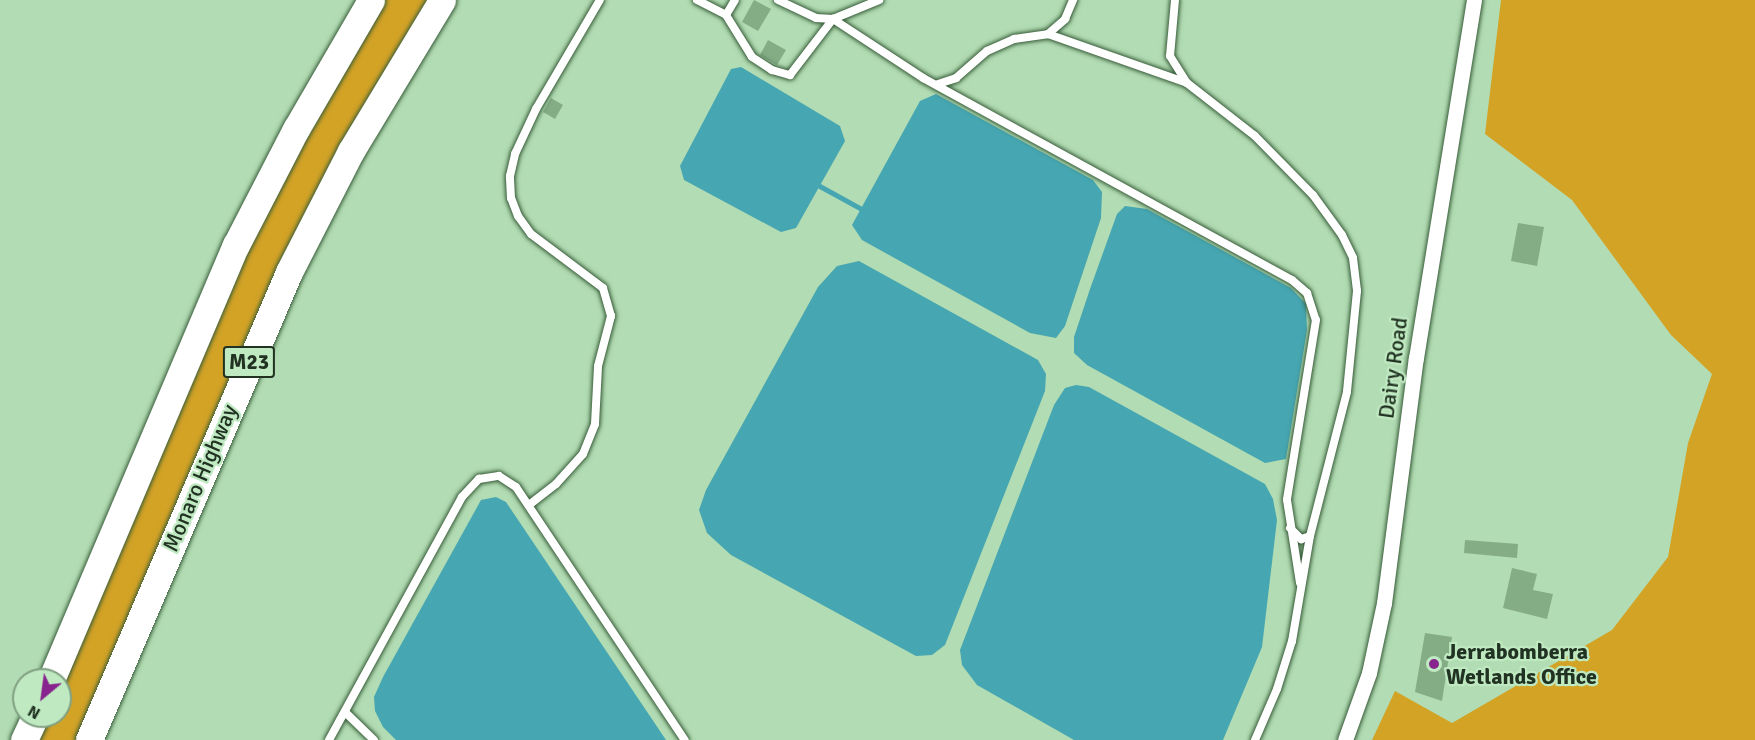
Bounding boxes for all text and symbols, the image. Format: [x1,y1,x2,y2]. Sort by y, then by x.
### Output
street label: Dairy Road [1373,316,1413,420]
road number: M23 [222,344,276,380]
street label: Monaro Highway [157,400,243,556]
place label: Jerrabomberra Wetlands Office [1446,638,1597,690]
marker: Jerrabomberra Wetlands Office [1427,657,1441,671]
north arrow [12,668,72,728]
text: N [25,701,44,723]

